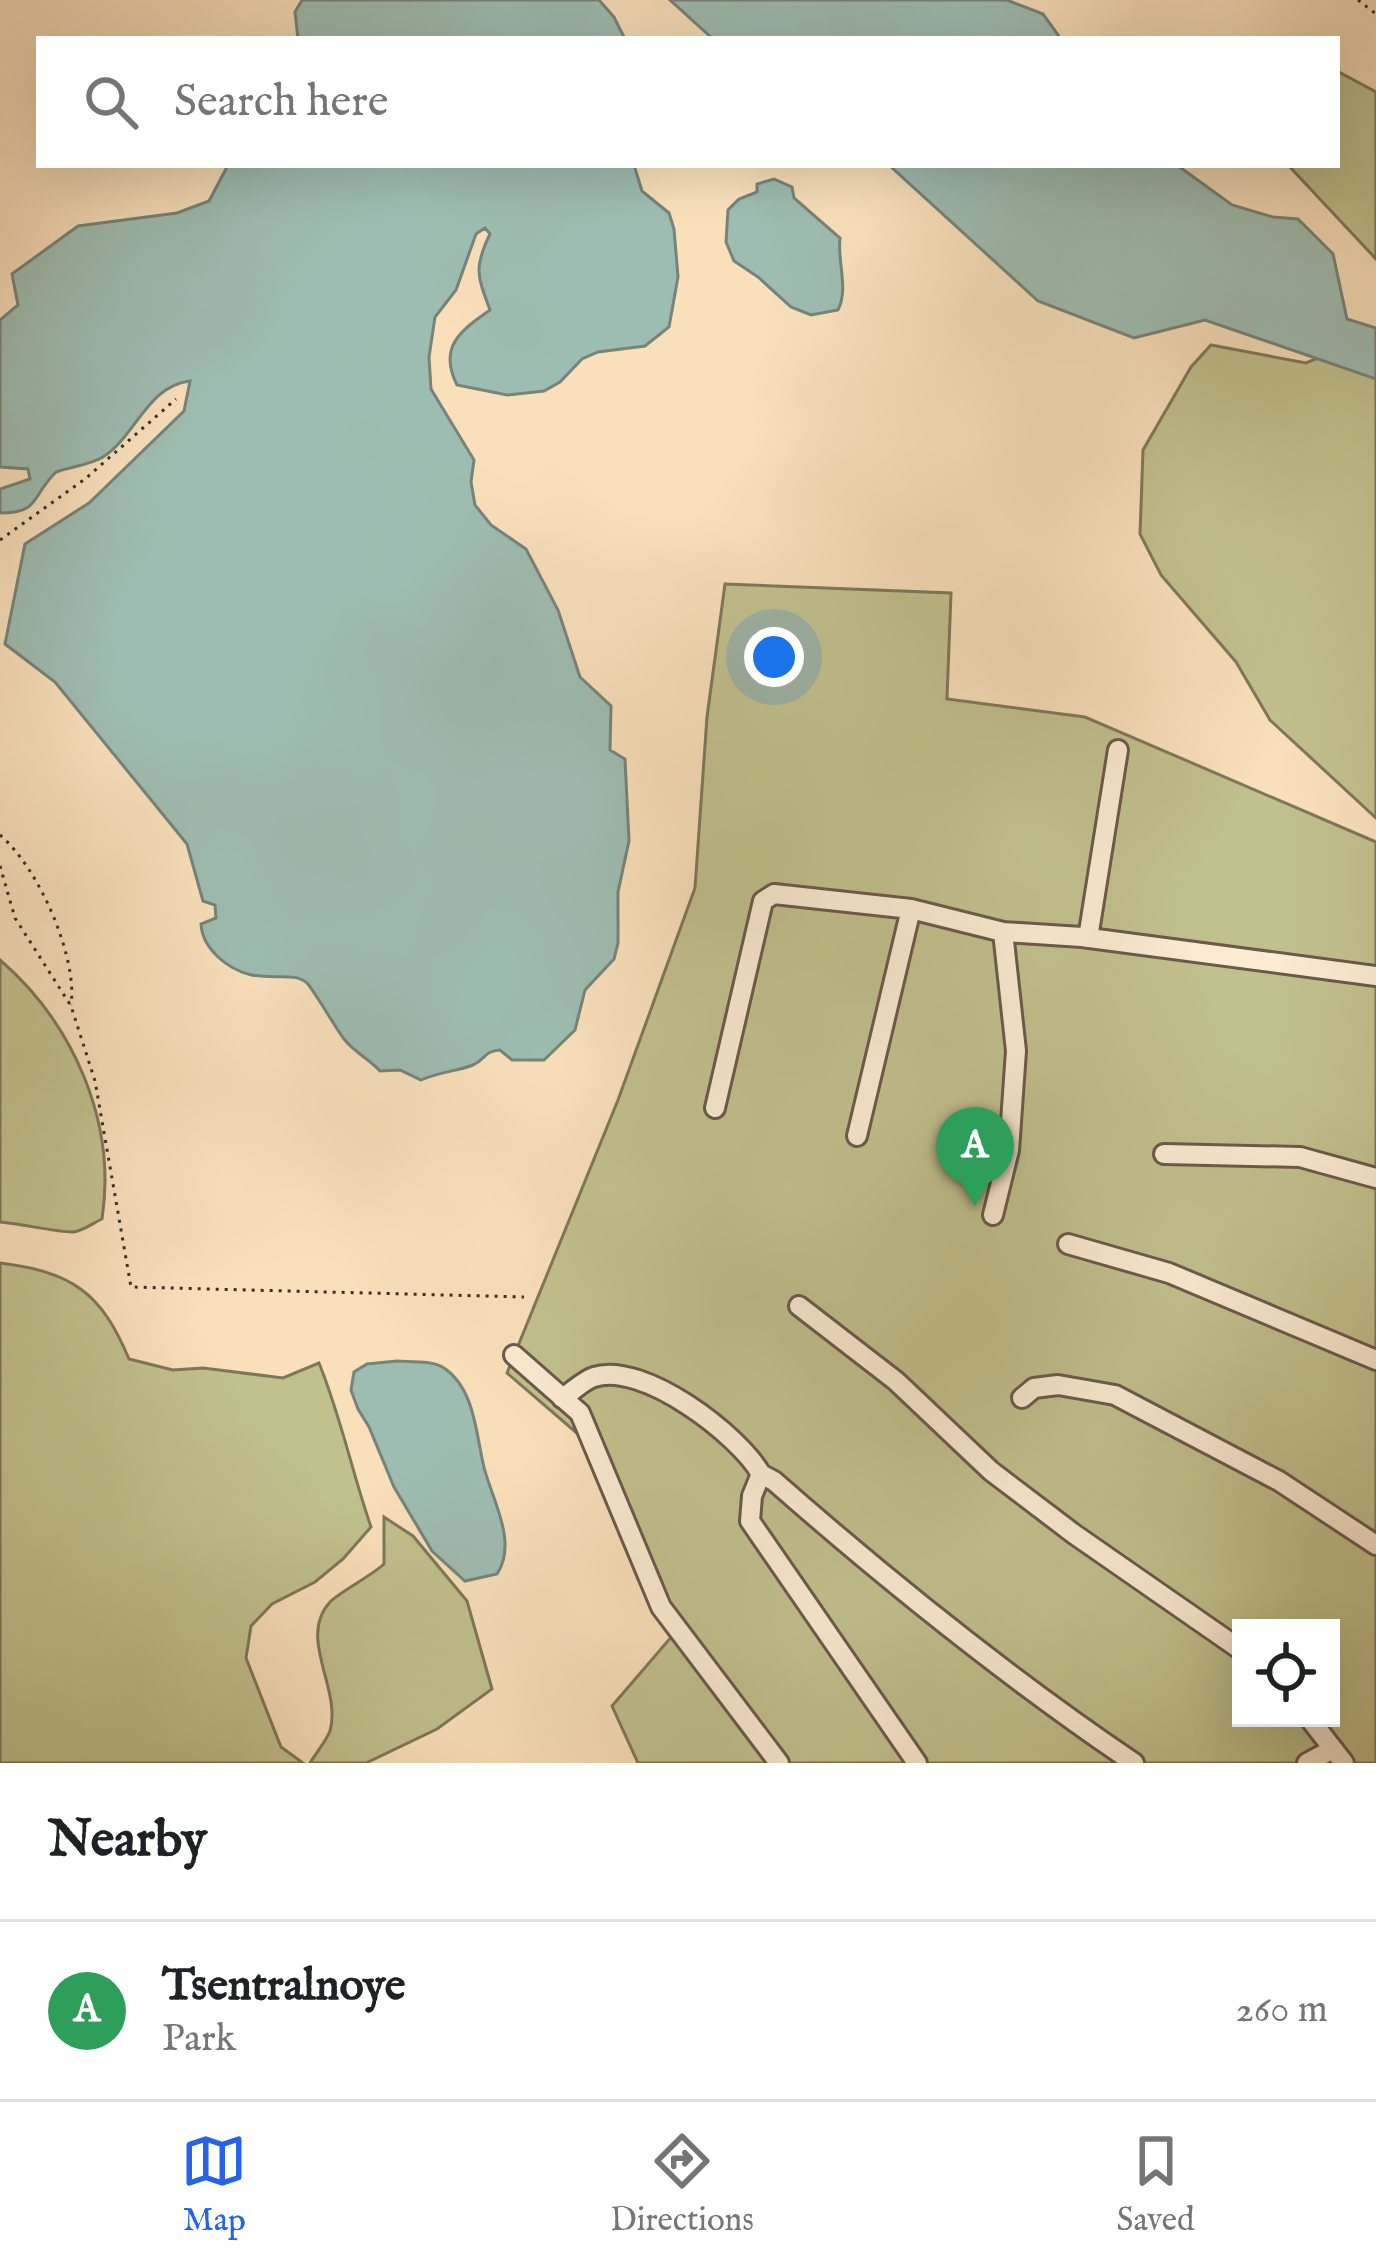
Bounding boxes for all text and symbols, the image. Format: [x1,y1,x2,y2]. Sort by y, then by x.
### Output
search box [36,36,1340,168]
icon: search [78,69,144,135]
text: Search here [174,74,388,131]
your location [744,627,804,687]
pin: A [936,1107,1014,1206]
map controls [1232,1619,1340,1727]
button: locate [1232,1619,1340,1727]
text: Nearby [48,1809,207,1874]
text: Tsentralnoye [162,1958,406,2015]
text: A [74,1986,100,2035]
text: 260 m [1235,1986,1328,2035]
text: Park [162,2015,236,2064]
tab: Map [181,2128,247,2242]
tab: Directions [610,2128,754,2242]
tab: Saved [1117,2128,1195,2242]

